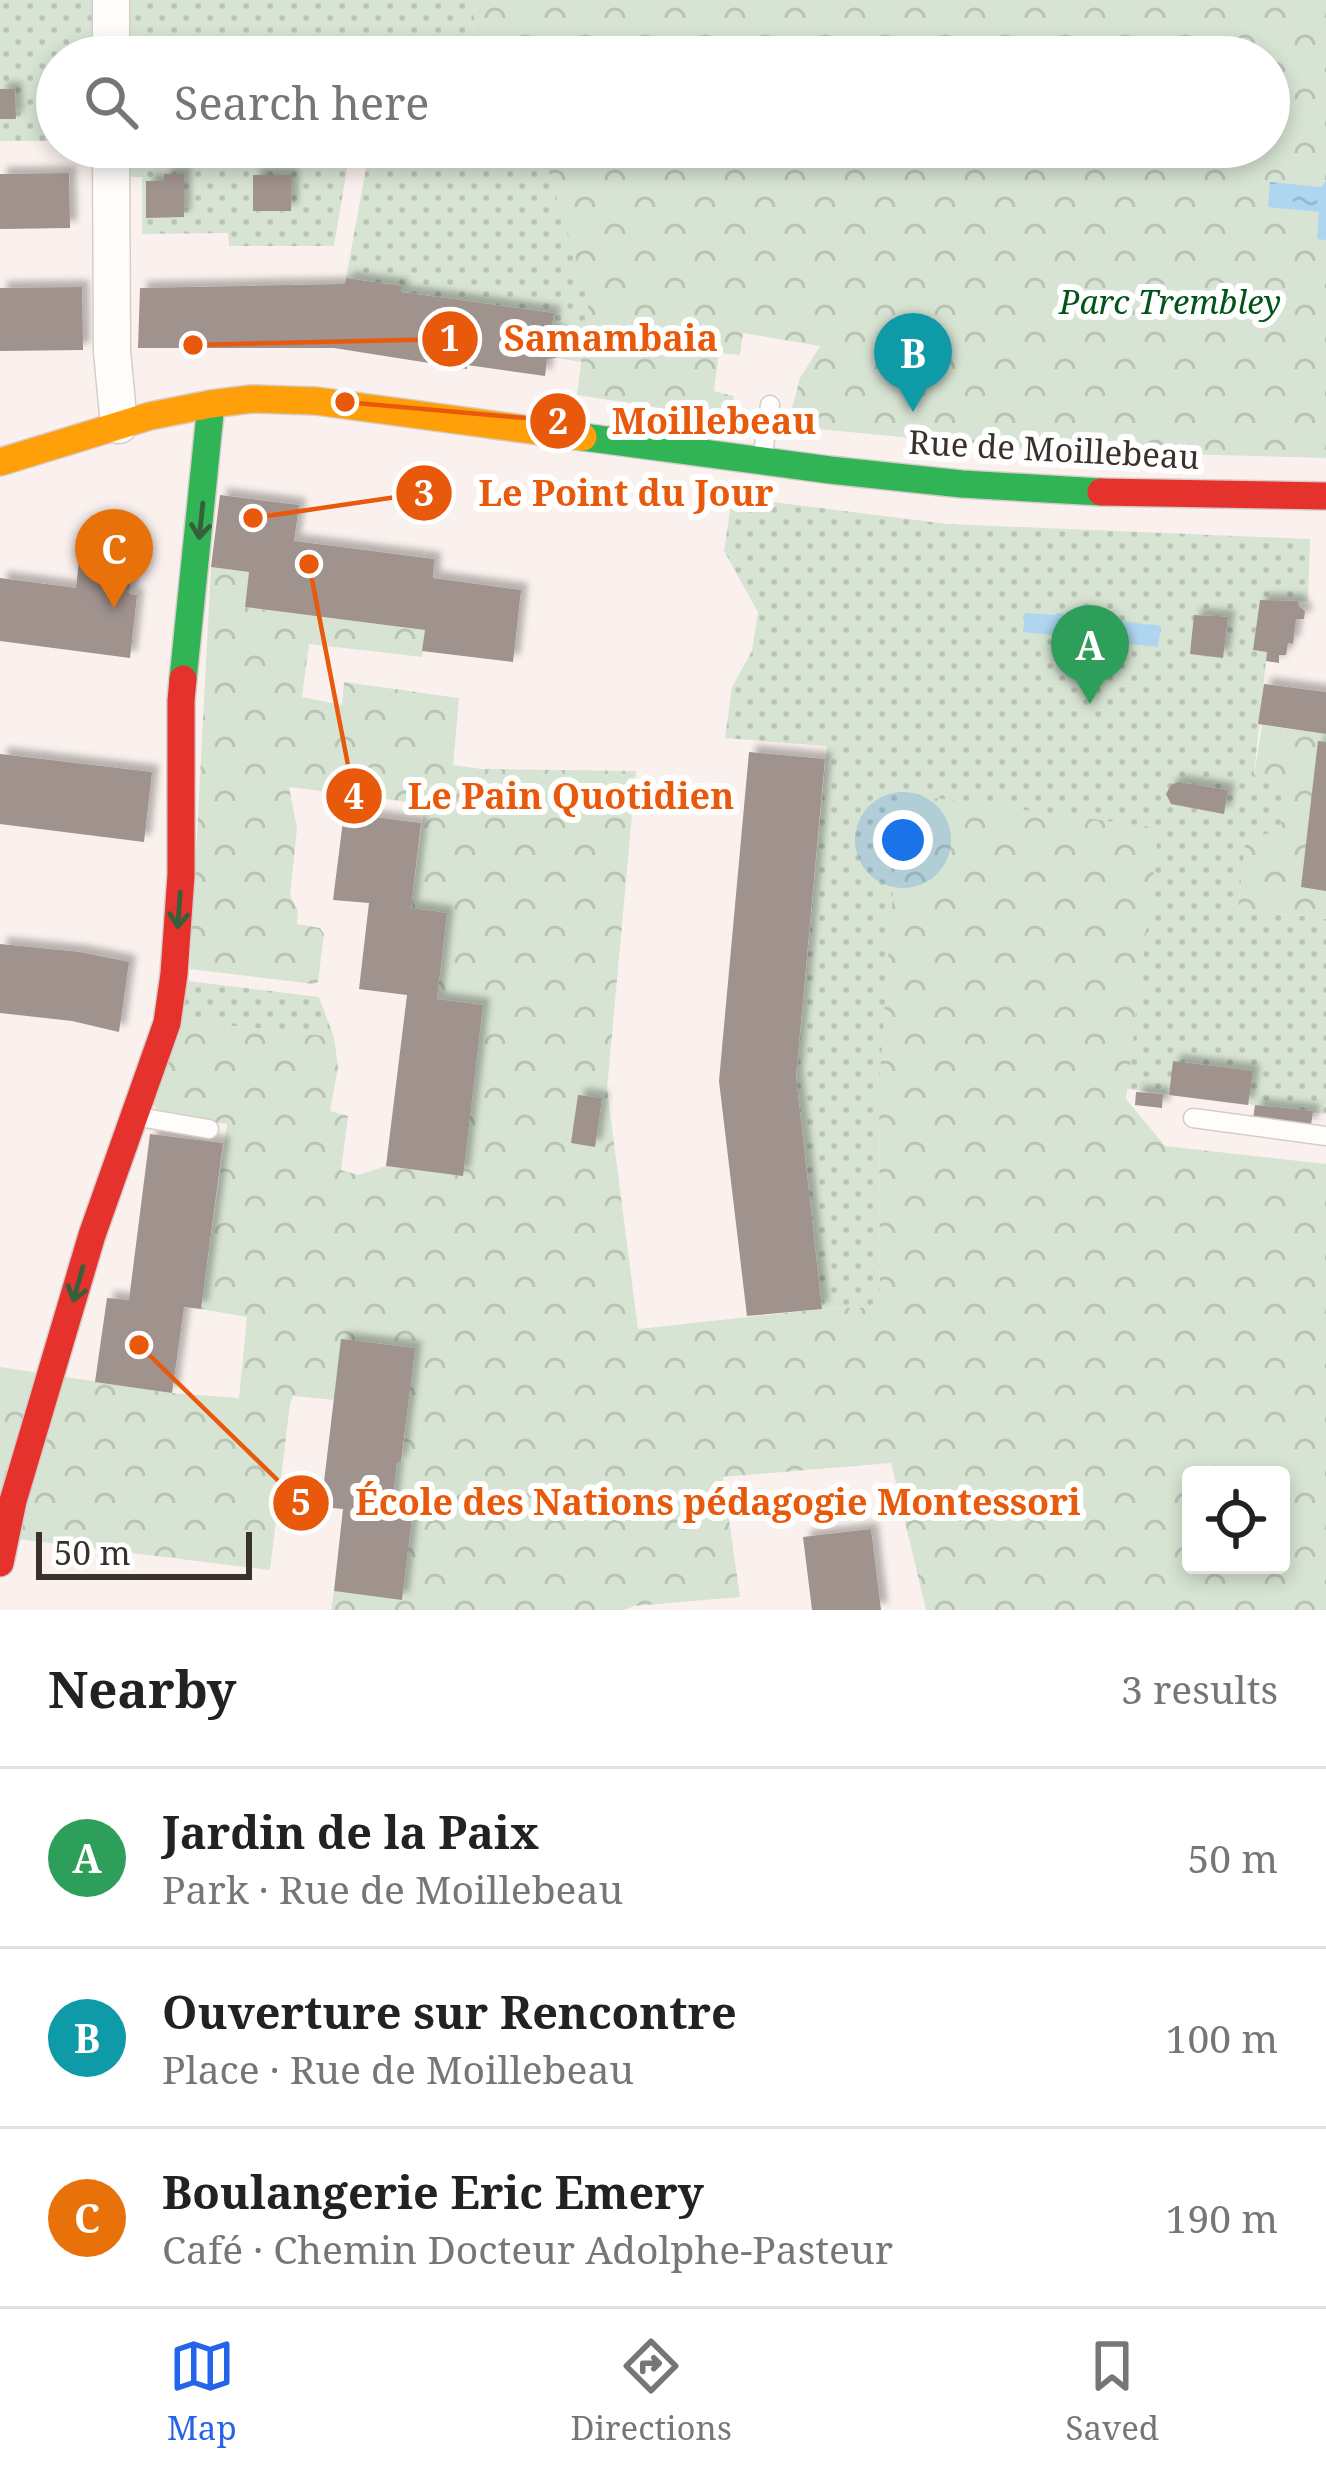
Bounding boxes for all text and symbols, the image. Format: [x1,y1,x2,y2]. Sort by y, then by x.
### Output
search box [36,36,1290,168]
icon: search [78,69,144,135]
text: Search here [174,72,429,133]
park label: Parc Trembley [1058,279,1281,324]
callout: Samambaia [420,303,742,375]
text: 1 [440,313,460,362]
text: Samambaia [504,313,718,362]
pin: B [874,313,952,412]
callout: Moillebeau [528,385,840,457]
text: 2 [548,396,568,445]
text: Moillebeau [612,396,816,445]
street label: Rue de Moillebeau [907,419,1201,479]
callout: Le Point du Jour [394,457,798,529]
text: 3 [414,468,434,517]
text: Le Point du Jour [478,468,774,517]
one-way arrow [189,501,212,540]
pin: C [75,509,153,608]
pin: A [1051,605,1129,704]
callout: Le Pain Quotidien [324,760,758,832]
text: 4 [344,771,364,820]
text: Le Pain Quotidien [408,771,734,820]
your location [873,810,933,870]
one-way arrow [167,890,190,929]
one-way arrow [66,1264,88,1302]
map controls [1182,1466,1290,1574]
button: locate [1182,1466,1290,1574]
callout: École des Nations pédagogie Montessori [271,1467,1105,1539]
text: 5 [291,1477,311,1526]
text: École des Nations pédagogie Montessori [355,1477,1081,1526]
scale bar [36,1526,252,1579]
text: 50 m [54,1530,131,1575]
text: Nearby [48,1653,236,1723]
text: 3 results [1121,1662,1278,1715]
text: Jardin de la Paix [162,1801,539,1862]
text: A [72,1831,102,1884]
text: 50 m [1187,1831,1278,1884]
text: Park · Rue de Moillebeau [162,1862,623,1915]
text: Ouverture sur Rencontre [162,1981,737,2042]
text: B [74,2011,100,2064]
text: 100 m [1166,2011,1278,2064]
text: Place · Rue de Moillebeau [162,2042,634,2095]
text: Boulangerie Eric Emery [162,2161,704,2222]
text: C [74,2191,100,2244]
text: 190 m [1166,2191,1278,2244]
text: Café · Chemin Docteur Adolphe-Pasteur [162,2222,893,2275]
tab: Map [167,2333,237,2450]
tab: Directions [570,2333,732,2450]
tab: Saved [1066,2333,1159,2450]

